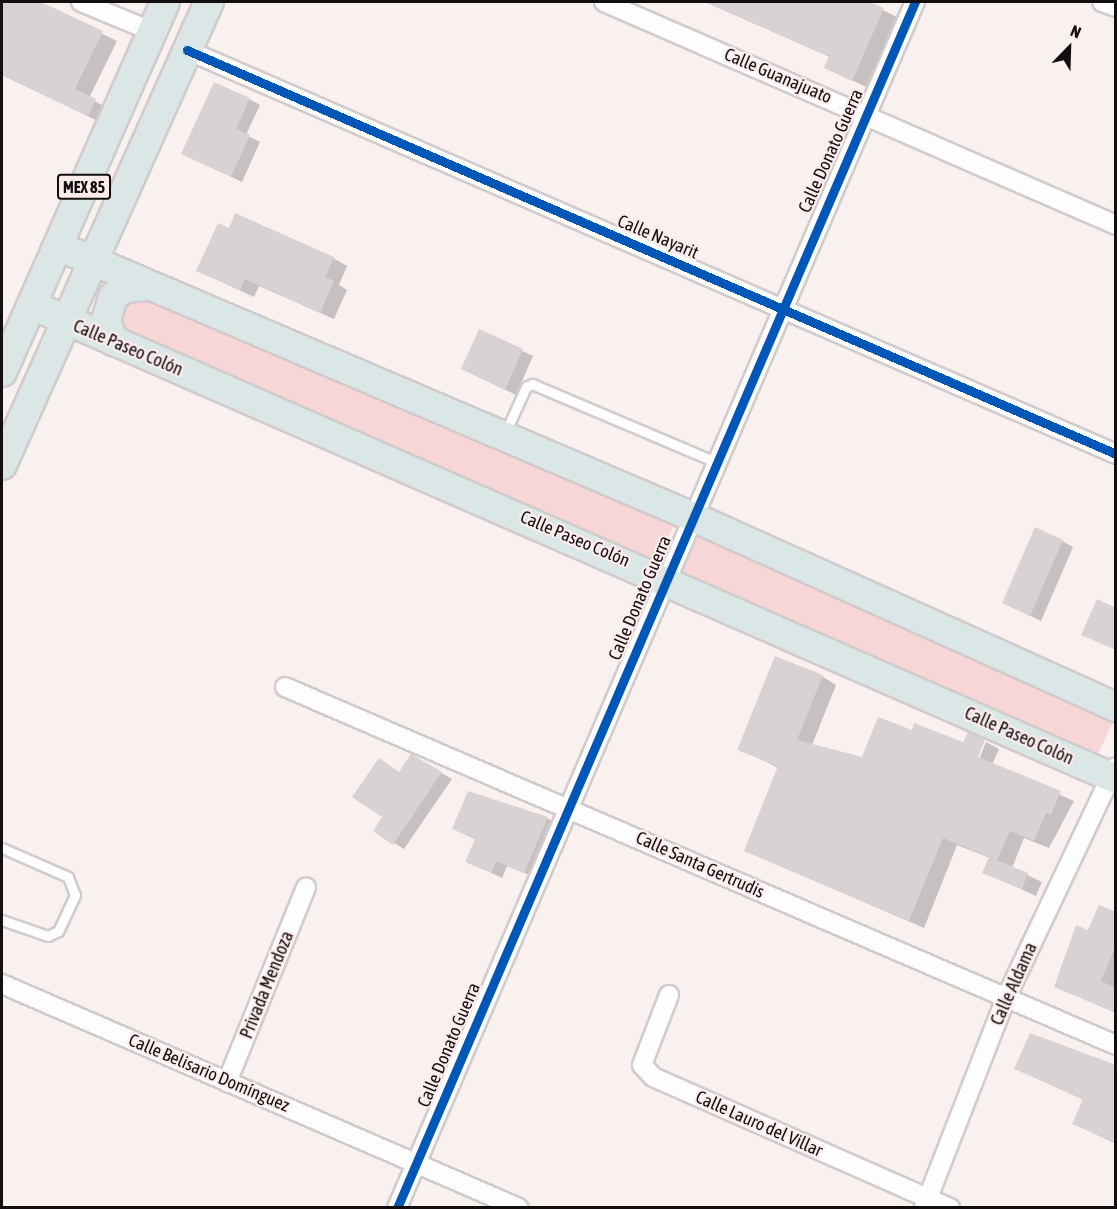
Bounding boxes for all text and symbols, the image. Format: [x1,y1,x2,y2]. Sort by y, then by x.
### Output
north arrow [1039,18,1099,78]
text: N [1068,21,1084,42]
street label: Calle Guanajuato [721,44,835,108]
street label: Calle Donato Guerra [794,86,868,216]
road number: MEX 85 [57,174,111,200]
street label: Calle Nayarit [614,210,702,264]
street label: Calle Paseo Colón [70,315,186,381]
street label: Calle Paseo Colón [517,506,633,572]
street label: Calle Donato Guerra [604,533,676,663]
street label: Calle Paseo Colón [961,702,1077,770]
street label: Calle Santa Gertrudis [632,827,768,903]
street label: Privada Mendoza [236,928,298,1042]
street label: Calle Aldama [986,939,1042,1029]
street label: Calle Donato Guerra [413,980,485,1110]
street label: Calle Belisario Domínguez [125,1029,293,1117]
street label: Calle Lauro del Villar [692,1086,826,1162]

